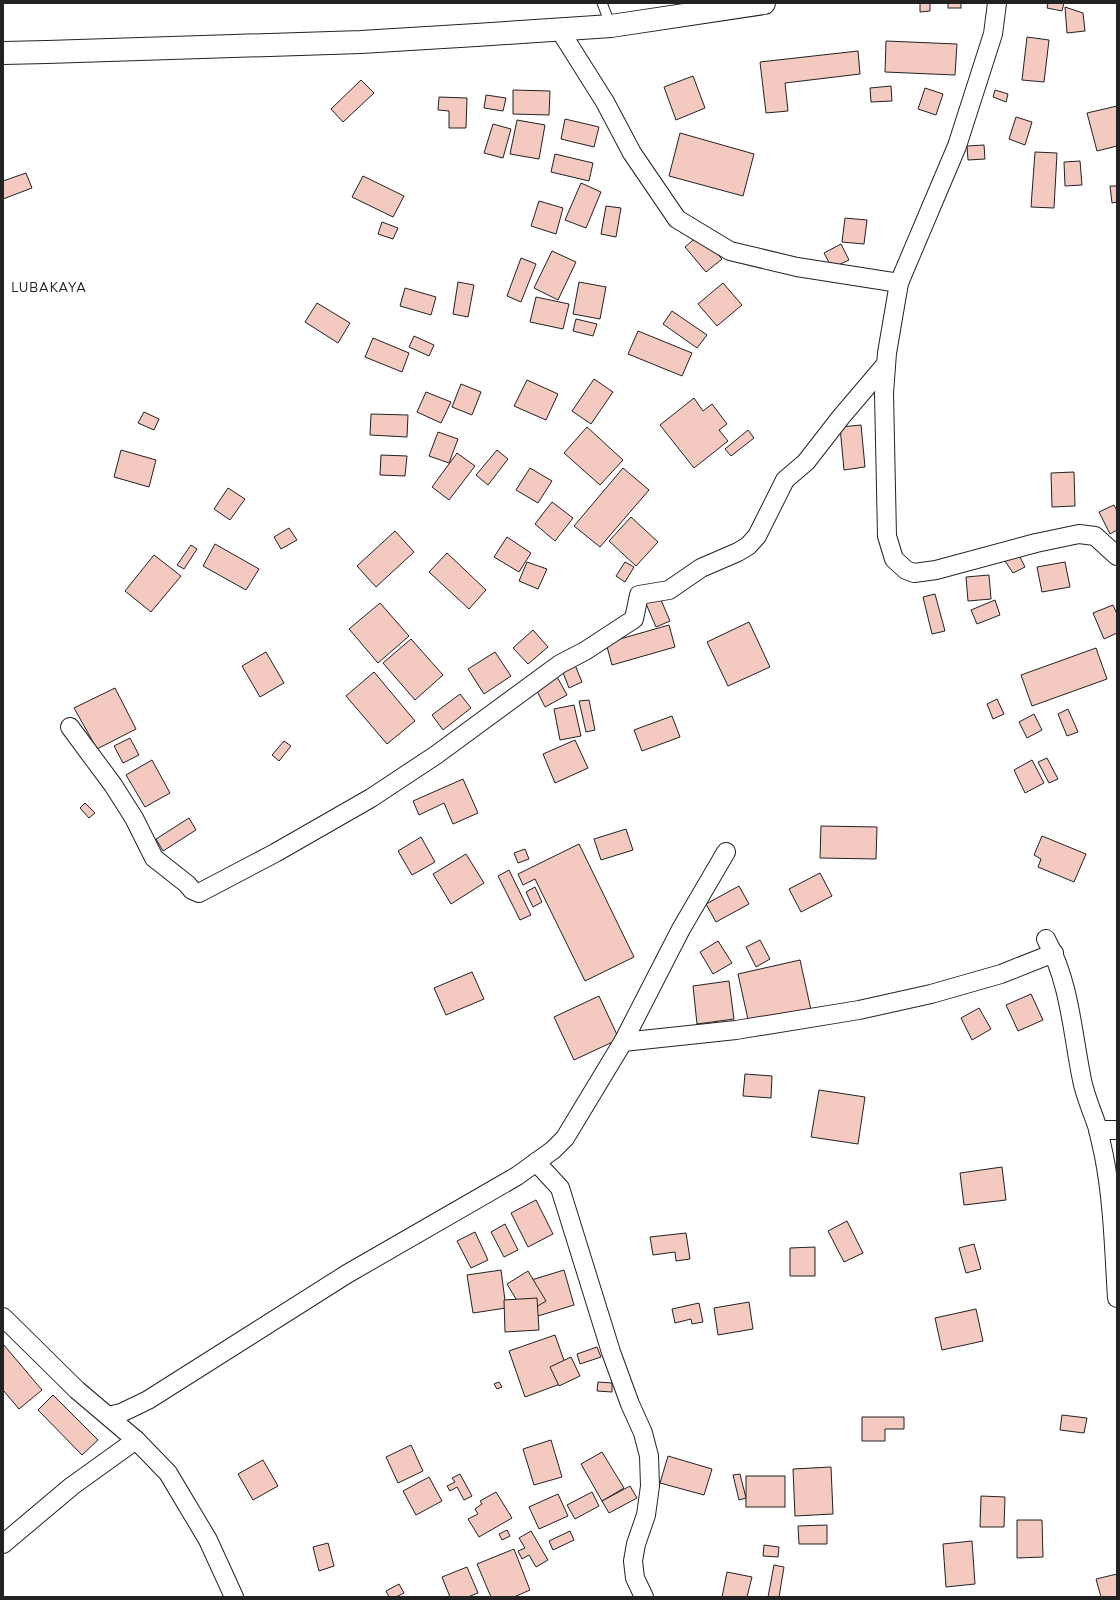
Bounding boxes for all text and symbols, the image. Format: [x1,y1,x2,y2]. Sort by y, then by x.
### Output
district label: LUBAKAYA [11,279,87,295]

